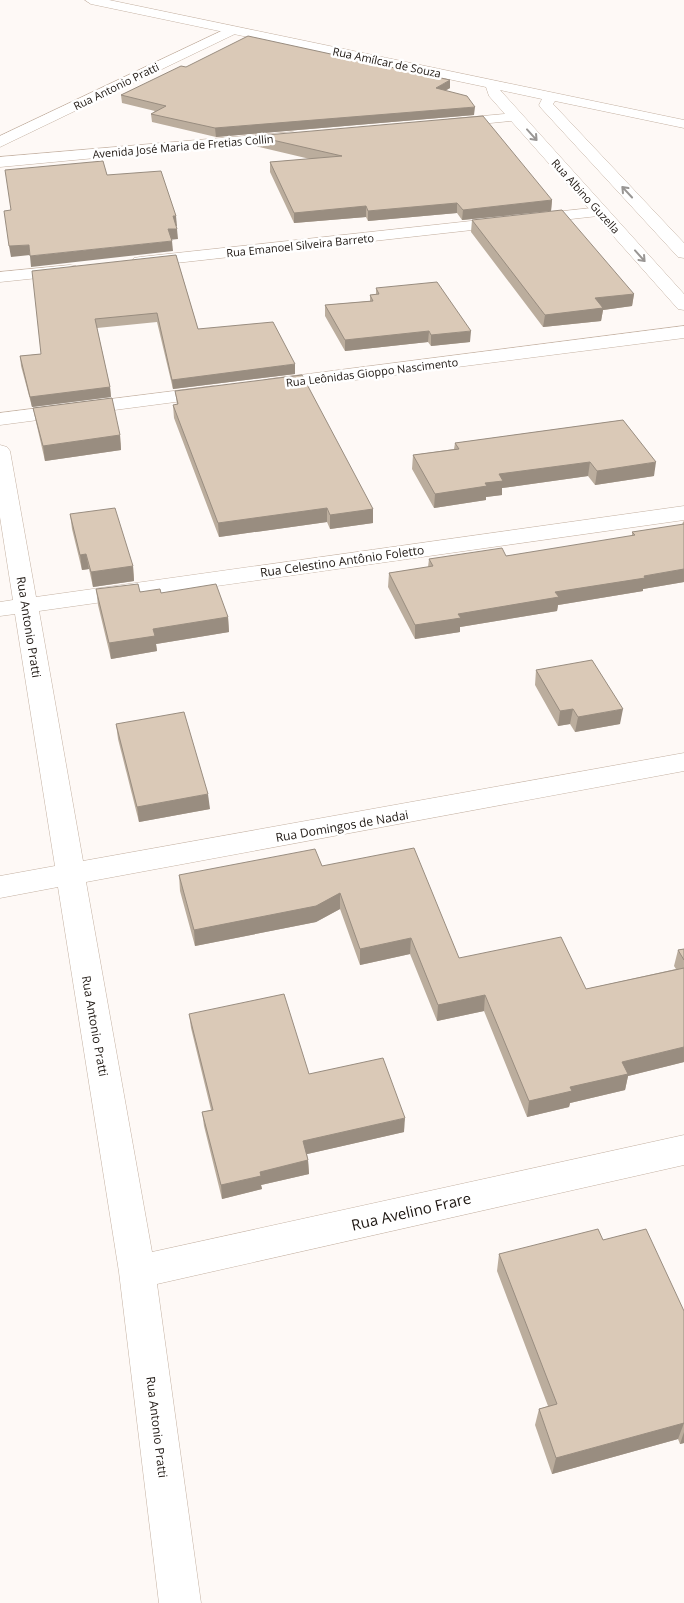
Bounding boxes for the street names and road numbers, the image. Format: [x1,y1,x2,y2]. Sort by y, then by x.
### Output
street label: Rua Amílcar de Souza [331,43,443,81]
street label: Rua Antonio Pratti [71,59,161,113]
street label: Avenida José Maria de Fretias Collin [92,131,274,161]
street label: Rua Albino Guzella [548,155,624,237]
street label: Rua Emanoel Silveira Barreto [225,230,375,260]
street label: Rua Leônidas Gioppo Nascimento [285,354,459,390]
street label: Rua Celestino Antônio Foletto [259,541,425,581]
street label: Rua Antonio Pratti [13,575,45,679]
street label: Rua Domingos de Nadai [274,806,410,846]
street label: Rua Antonio Pratti [78,974,112,1078]
street label: Rua Avelino Frare [349,1187,473,1235]
street label: Rua Antonio Pratti [142,1375,172,1479]

